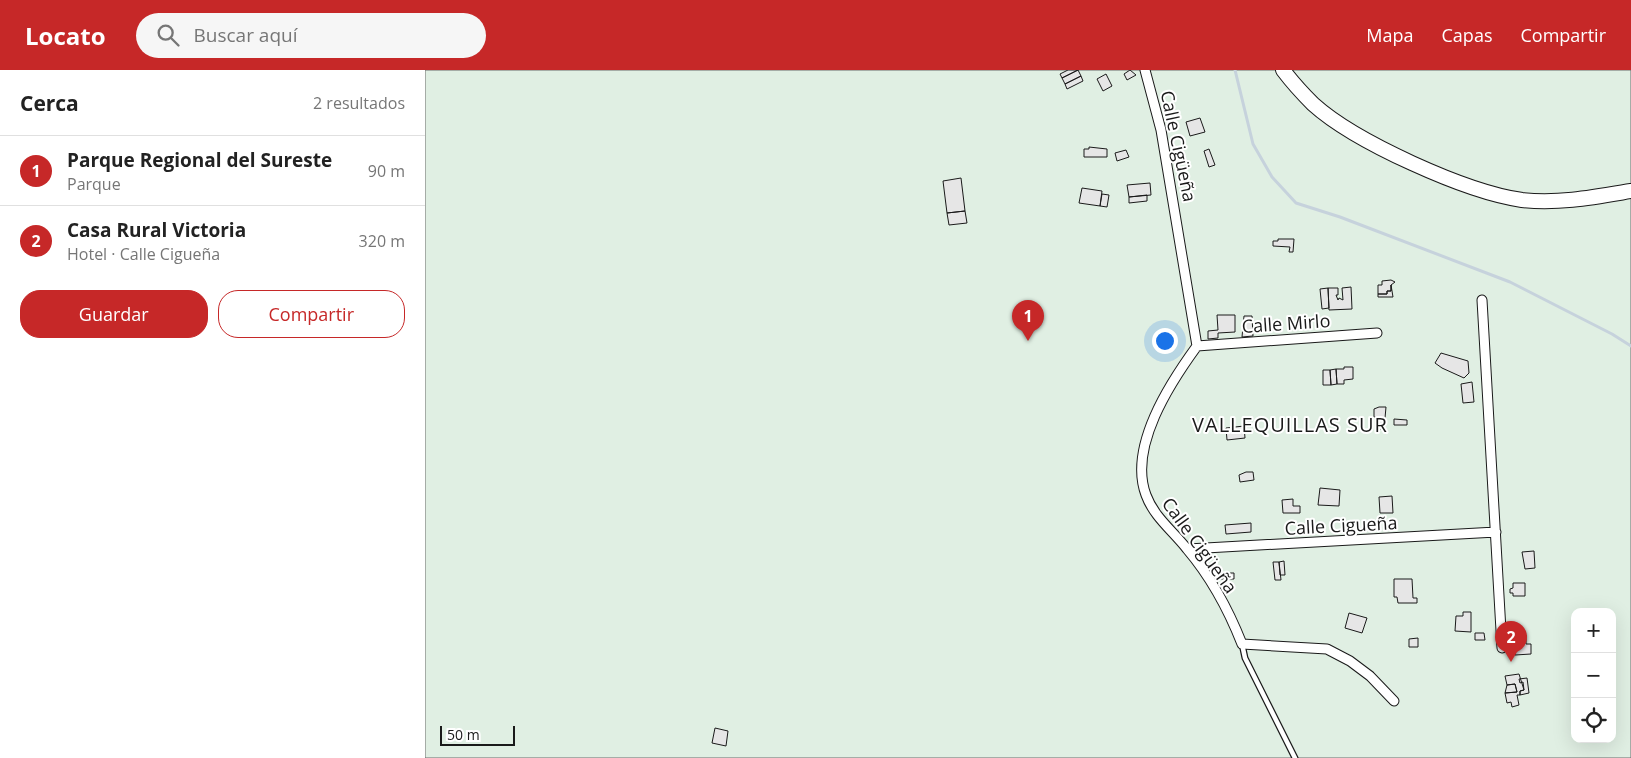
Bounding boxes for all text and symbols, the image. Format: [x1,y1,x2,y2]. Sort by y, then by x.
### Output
search box [136,13,486,58]
text: Locato [25,19,106,52]
icon: search [154,21,182,49]
text: Buscar aquí [194,22,298,48]
text: Mapa [1366,23,1414,47]
text: Capas [1442,23,1492,47]
text: Compartir [1520,23,1606,47]
street label: Calle Cigüeña [1156,88,1202,204]
text: Cerca [20,89,79,117]
text: 2 resultados [313,92,405,114]
text: Parque Regional del Sureste [67,147,332,173]
text: 1 [31,160,41,182]
text: 90 m [368,160,405,182]
text: Parque [67,173,121,195]
text: Casa Rural Victoria [67,217,246,243]
text: 2 [31,230,41,252]
text: 320 m [359,230,405,252]
text: Hotel · Calle Cigueña [67,243,220,265]
button: Guardar [20,290,208,338]
button: Compartir [218,290,405,338]
pin: 1 [1012,300,1044,341]
street label: Calle Mirlo [1241,308,1331,338]
your location [1152,328,1178,354]
district label: VALLEQUILLAS SUR [1192,411,1388,438]
street label: Calle Cigüeña [1157,492,1243,598]
street label: Calle Cigueña [1284,510,1398,540]
map controls [1571,608,1616,743]
button: + [1571,608,1616,653]
pin: 2 [1495,621,1527,662]
button: − [1571,653,1616,698]
button: locate [1571,698,1616,743]
scale bar [440,723,515,746]
text: 50 m [447,725,480,744]

